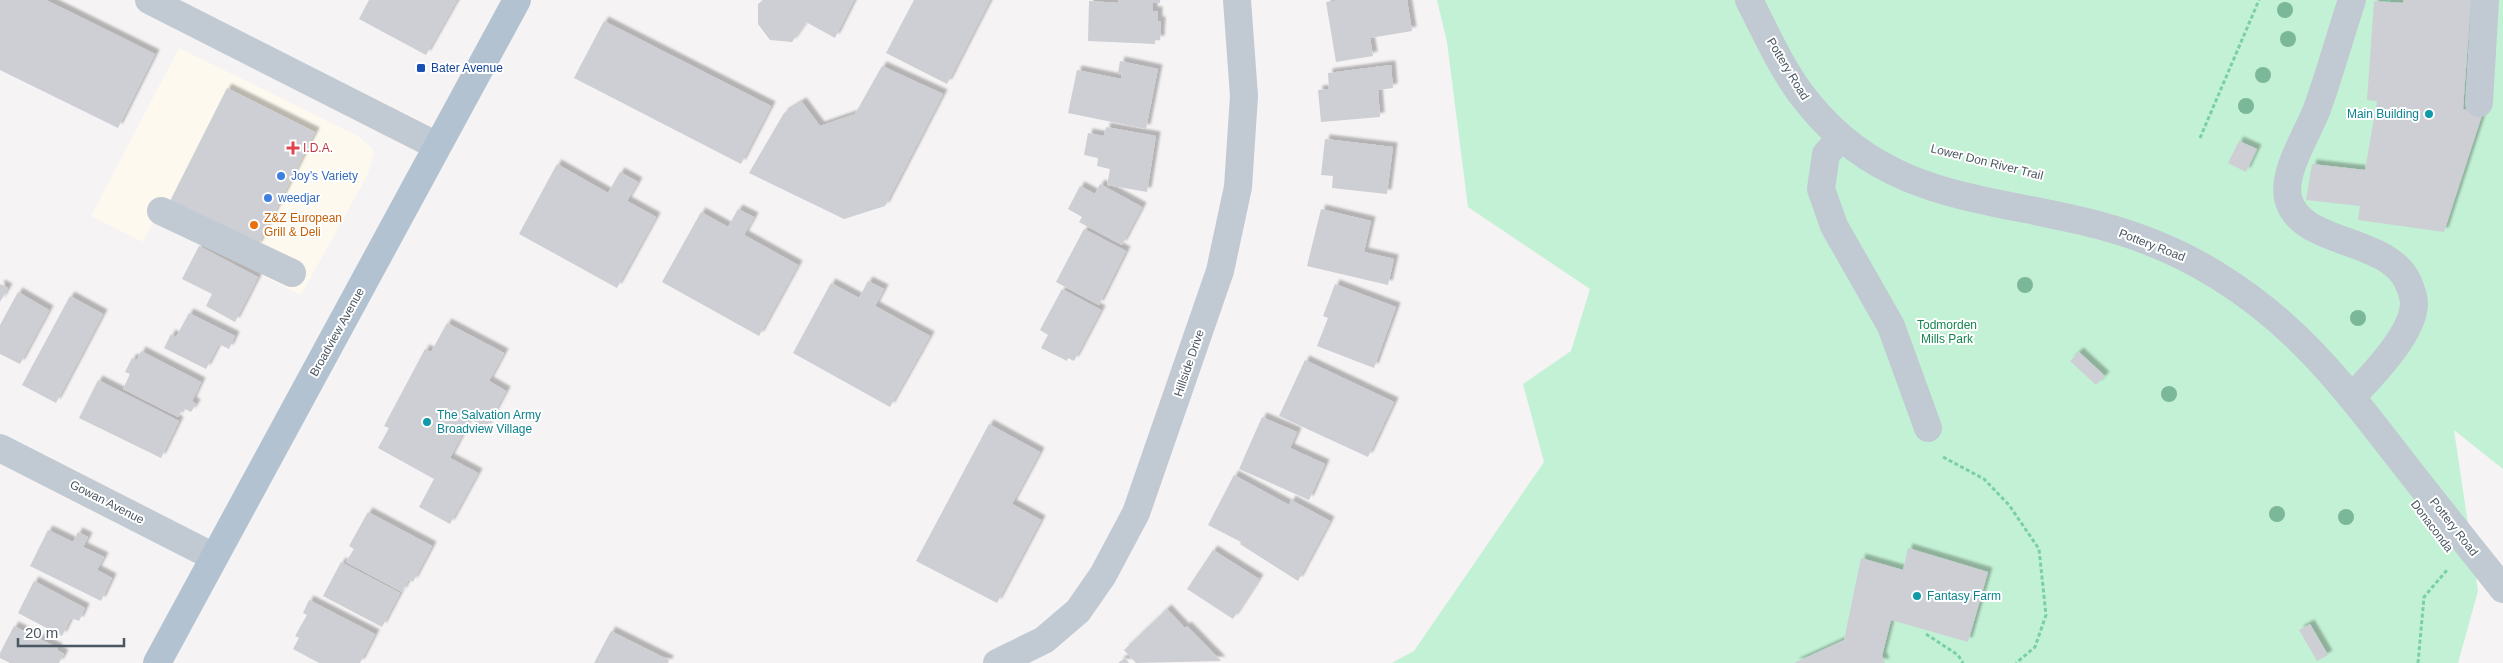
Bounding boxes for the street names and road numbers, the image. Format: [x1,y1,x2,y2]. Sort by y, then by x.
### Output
street label: Pottery Road [1764,35,1812,103]
street label: Lower Don River Trail [1929,141,2045,183]
street label: Pottery Road [2117,226,2187,264]
street label: Broadview Avenue [307,285,367,379]
street label: Hillside Drive [1171,327,1207,398]
street label: Gowan Avenue [68,477,147,527]
street label: Pottery Road [2427,495,2481,559]
street label: Donaconda [2408,497,2456,555]

